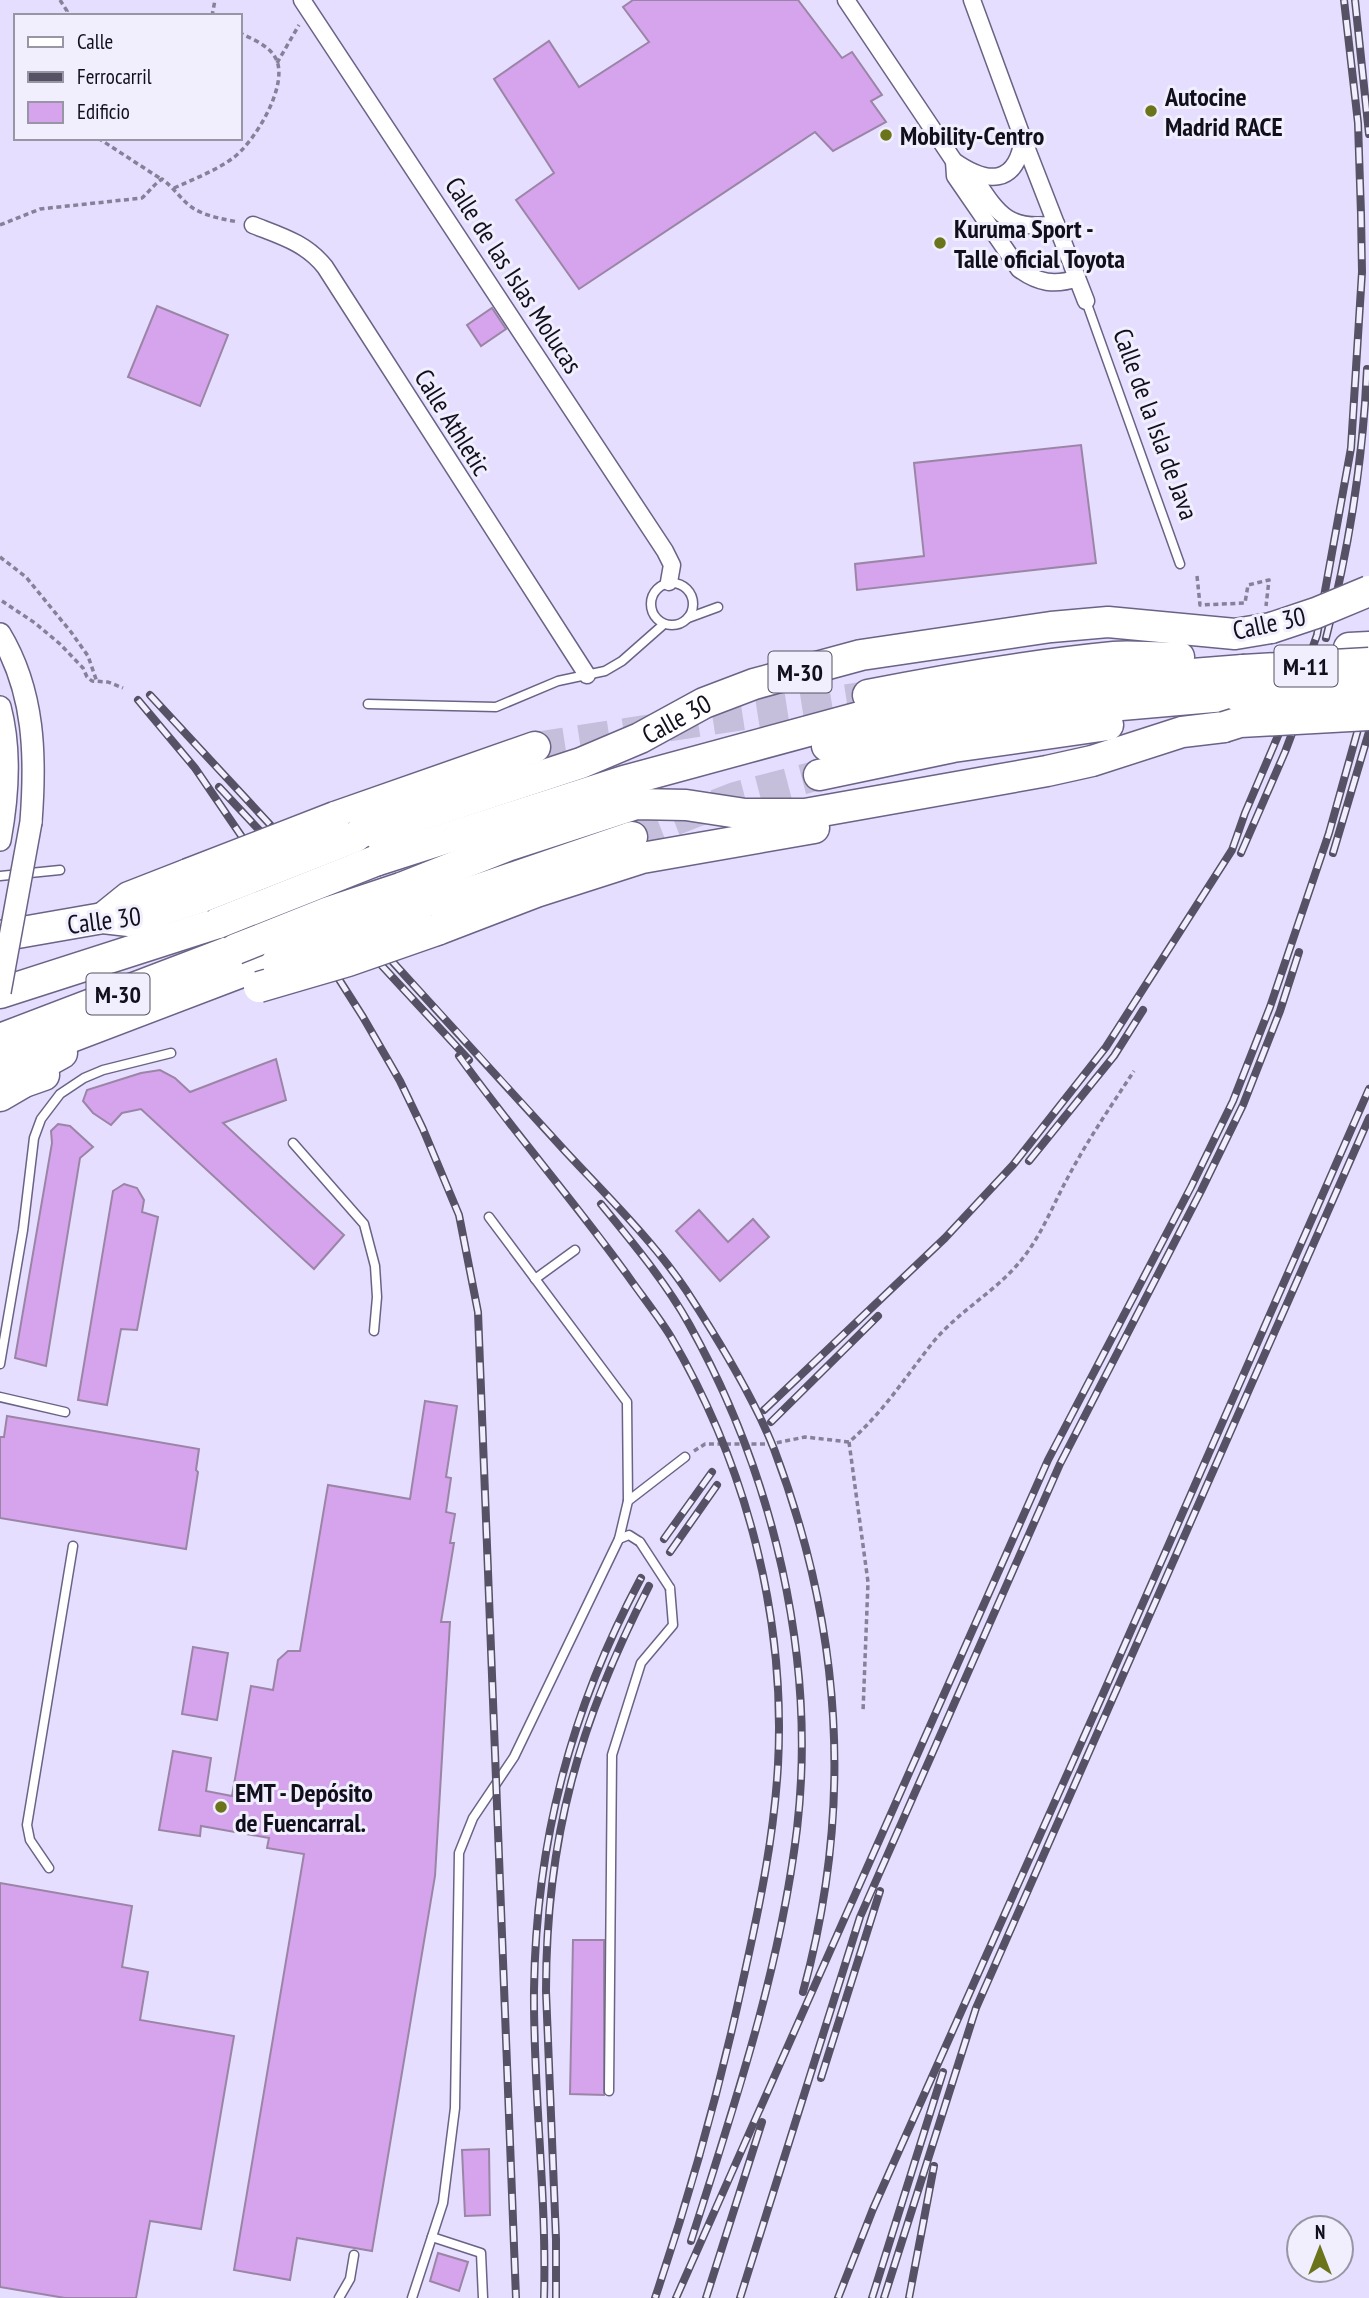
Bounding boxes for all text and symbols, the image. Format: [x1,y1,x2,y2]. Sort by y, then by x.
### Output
legend [14,14,242,140]
text: Calle [77,28,113,55]
text: Ferrocarril [77,63,152,90]
place label: Autocine Madrid RACE [1164,80,1283,143]
text: Edificio [77,98,130,125]
marker: Autocine Madrid RACE [1143,103,1159,119]
place label: Mobility-Centro [900,119,1044,152]
marker: Mobility-Centro [878,127,894,143]
street label: Calle de las Islas Molucas [438,170,590,380]
place label: Kuruma Sport - Talle oficial Toyota [954,212,1125,275]
marker: Kuruma Sport - Talle oficial Toyota [932,235,948,251]
street label: Calle de la Isla de Java [1106,324,1206,524]
street label: Calle Athletic [407,363,499,481]
street label: Calle 30 [1230,599,1308,647]
road number: M-11 [1274,646,1338,686]
road number: M-30 [768,652,832,692]
street label: Calle 30 [636,686,716,750]
street label: Calle 30 [65,899,143,941]
road number: M-30 [86,974,150,1014]
place label: EMT - Depósito de Fuencarral. [235,1776,373,1839]
marker: EMT - Depósito de Fuencarral. [213,1799,229,1815]
north arrow [1285,2214,1355,2284]
text: N [1315,2220,1325,2244]

